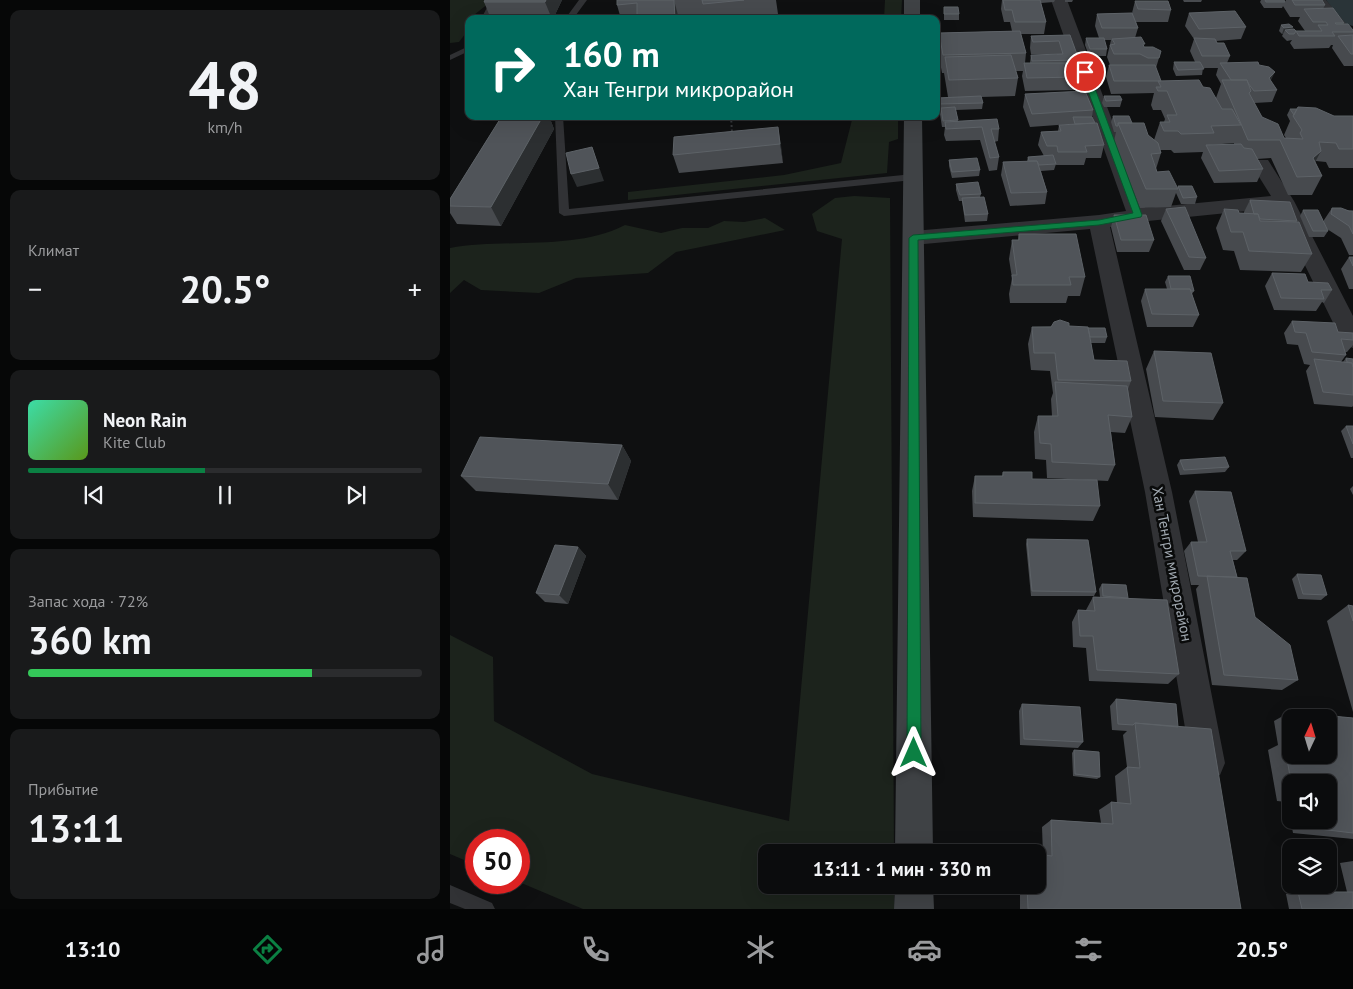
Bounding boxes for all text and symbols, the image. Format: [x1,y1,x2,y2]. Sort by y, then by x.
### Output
text: 160 m [563,31,660,77]
icon: right [480,35,545,100]
text: 48 [188,42,262,126]
pin [1064,51,1106,93]
icon: arrive [1071,58,1099,86]
text: Хан Тенгри микрорайон [563,75,794,103]
text: km/h [207,117,243,137]
text: Климат [28,240,79,260]
text: 20.5° [180,264,270,313]
text: − [28,270,42,307]
text: + [408,270,422,307]
text: Neon Rain [103,408,187,432]
text: Kite Club [103,432,166,452]
icon: previous [80,481,108,509]
icon: pause [211,481,239,509]
icon: next [342,481,370,509]
street label: Хан Тенгри микрорайон [1148,485,1197,643]
text: Запас хода · 72% [28,591,148,611]
text: 360 km [28,615,152,664]
north arrow [1282,709,1338,764]
map controls [1282,709,1337,894]
position arrow [887,726,939,778]
button: sound [1282,774,1337,829]
text: Прибытие [28,779,98,799]
text: 13:11 [28,803,124,852]
speed limit sign: 50 [465,829,530,894]
button: layers [1282,839,1337,894]
text: 13:11 · 1 мин · 330 m [813,857,991,881]
icon: directions [250,932,285,967]
icon: music [414,932,449,967]
icon: phone [578,932,613,967]
icon: climate [743,932,778,967]
icon: car [907,932,942,967]
icon: filters [1071,932,1106,967]
text: 13:10 [65,935,120,963]
text: 20.5° [1236,935,1288,963]

